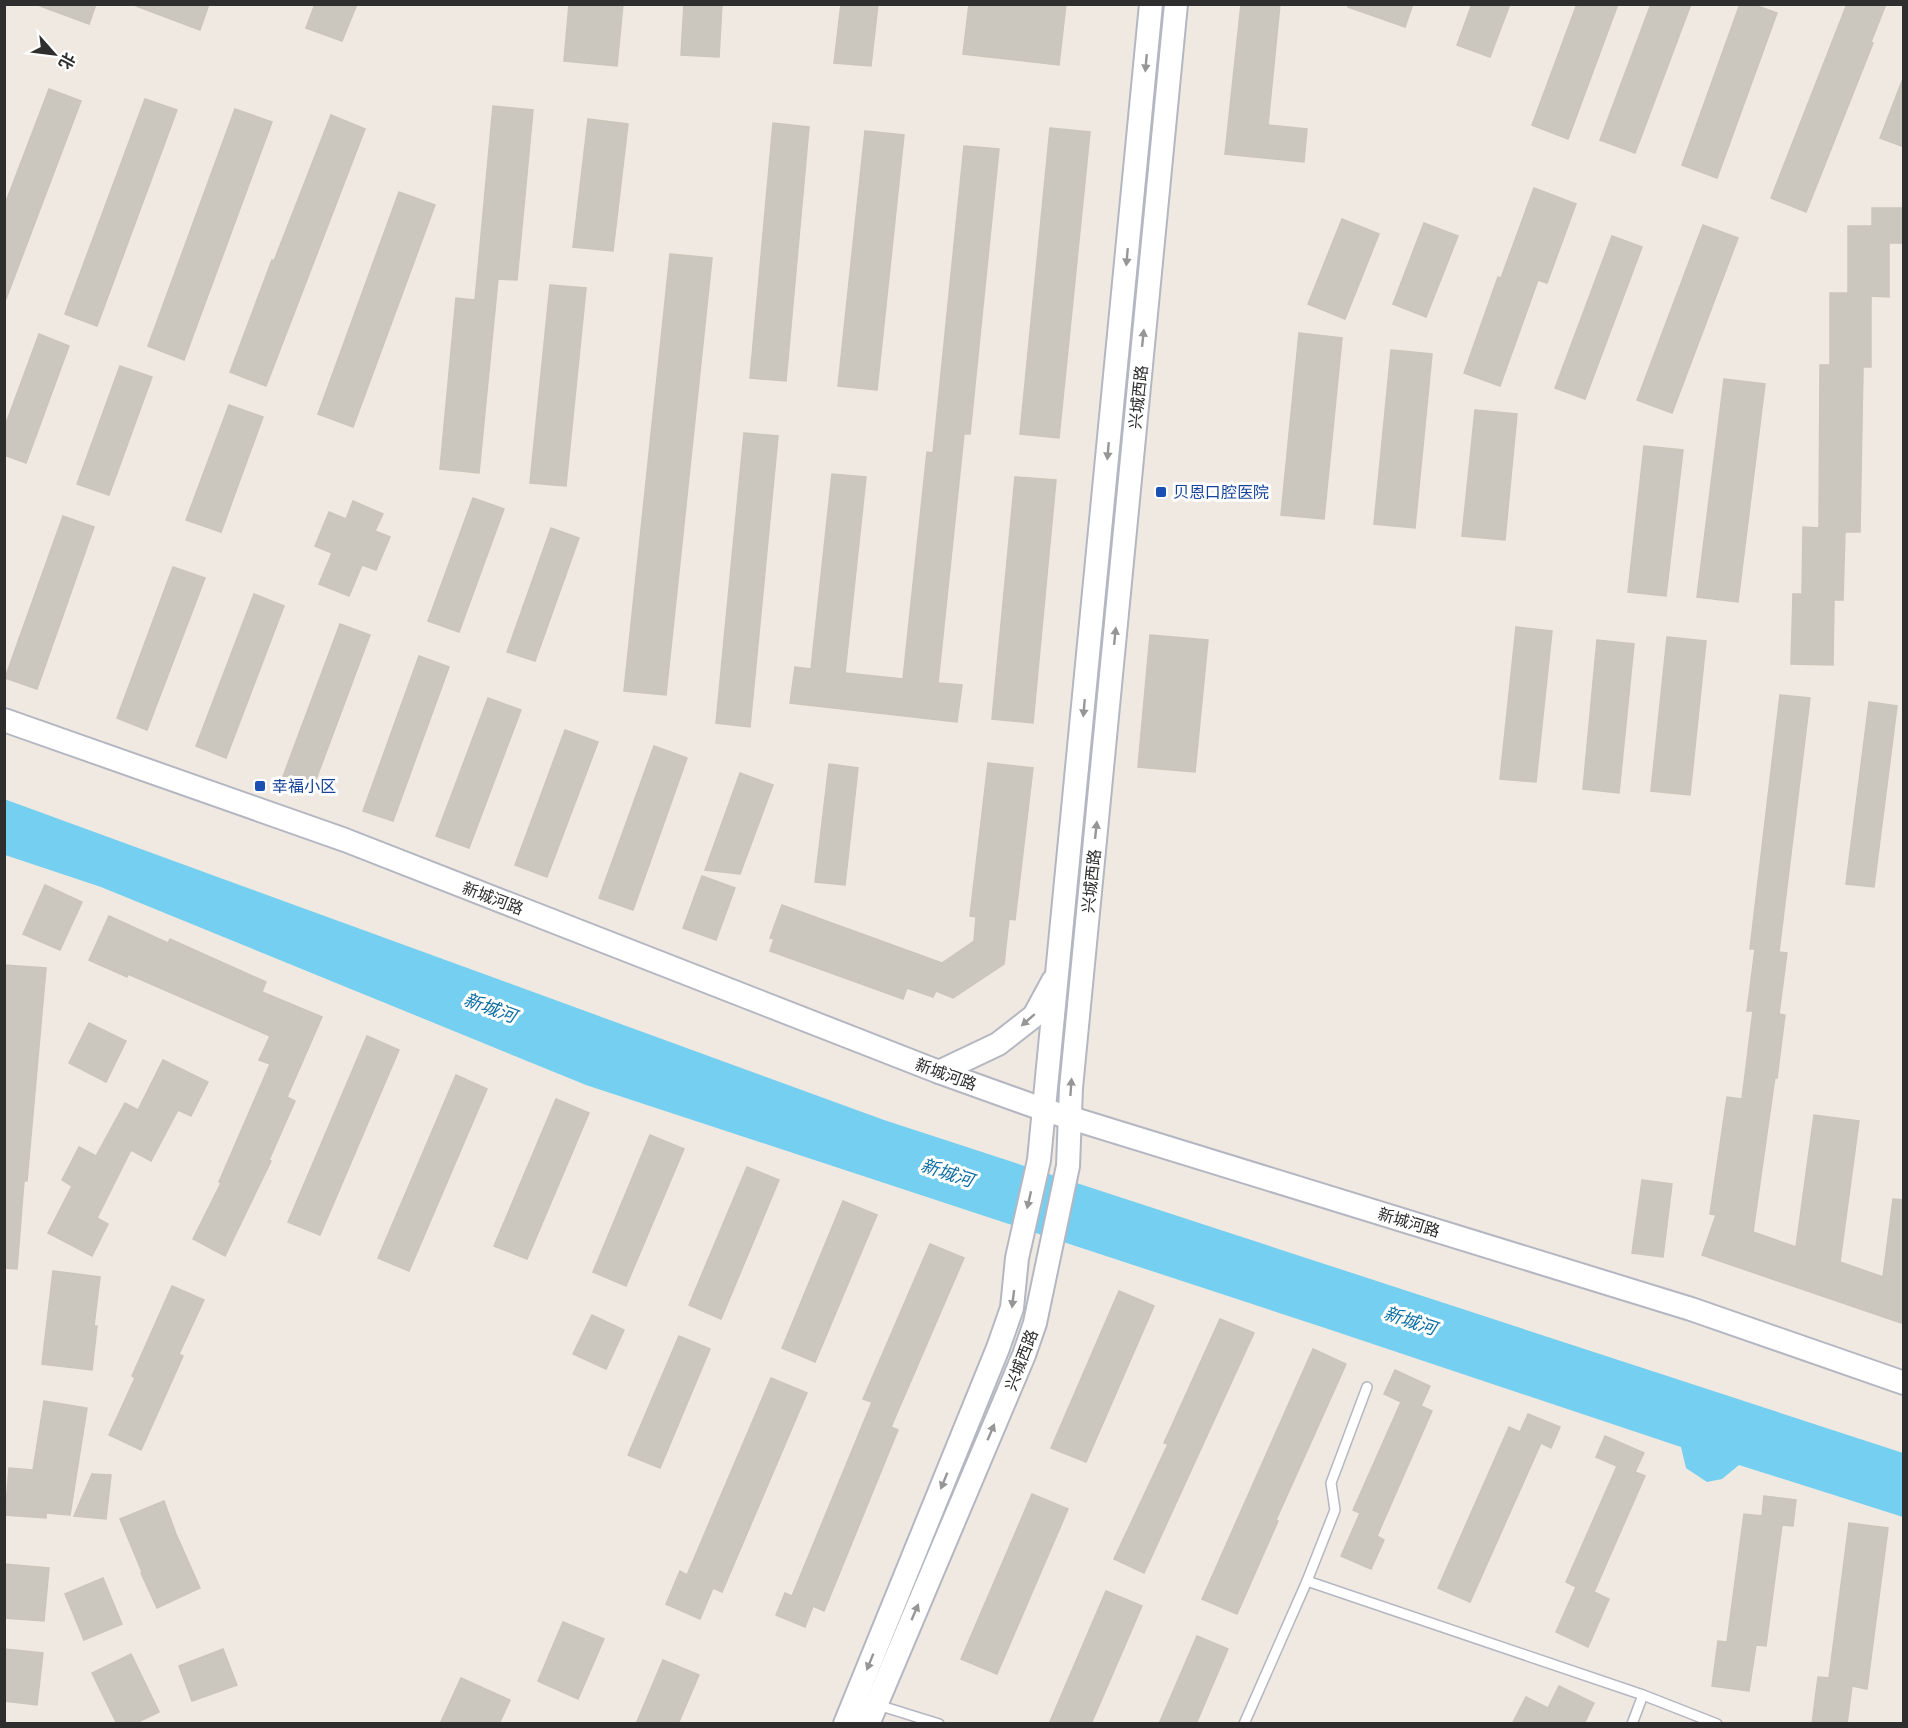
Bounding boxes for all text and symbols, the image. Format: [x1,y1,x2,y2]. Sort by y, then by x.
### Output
north arrow [24,24,84,84]
text: 北 [55,49,79,72]
one-way arrow [1141,53,1151,72]
one-way arrow [1122,247,1132,266]
one-way arrow [1138,328,1148,347]
street label: 兴城西路 [1126,364,1151,430]
one-way arrow [1103,441,1113,460]
place label: 贝恩口腔医院 [1173,483,1269,502]
marker: 贝恩口腔医院 [1154,485,1168,499]
one-way arrow [1110,627,1120,646]
one-way arrow [1079,698,1089,717]
place label: 幸福小区 [272,777,336,796]
marker: 幸福小区 [253,779,267,793]
one-way arrow [1091,821,1101,840]
street label: 兴城西路 [1079,848,1104,914]
street label: 新城河路 [460,878,526,919]
water label: 新城河 [461,988,522,1029]
one-way arrow [1020,1014,1035,1027]
street label: 新城河路 [913,1055,979,1094]
one-way arrow [1066,1078,1076,1097]
water label: 新城河 [918,1154,979,1193]
one-way arrow [1024,1191,1034,1210]
street label: 新城河路 [1375,1204,1442,1241]
one-way arrow [1008,1290,1017,1309]
water label: 新城河 [1381,1302,1442,1341]
street label: 兴城西路 [1001,1327,1042,1393]
one-way arrow [987,1423,997,1441]
one-way arrow [939,1472,948,1490]
one-way arrow [911,1603,920,1620]
one-way arrow [865,1653,875,1671]

